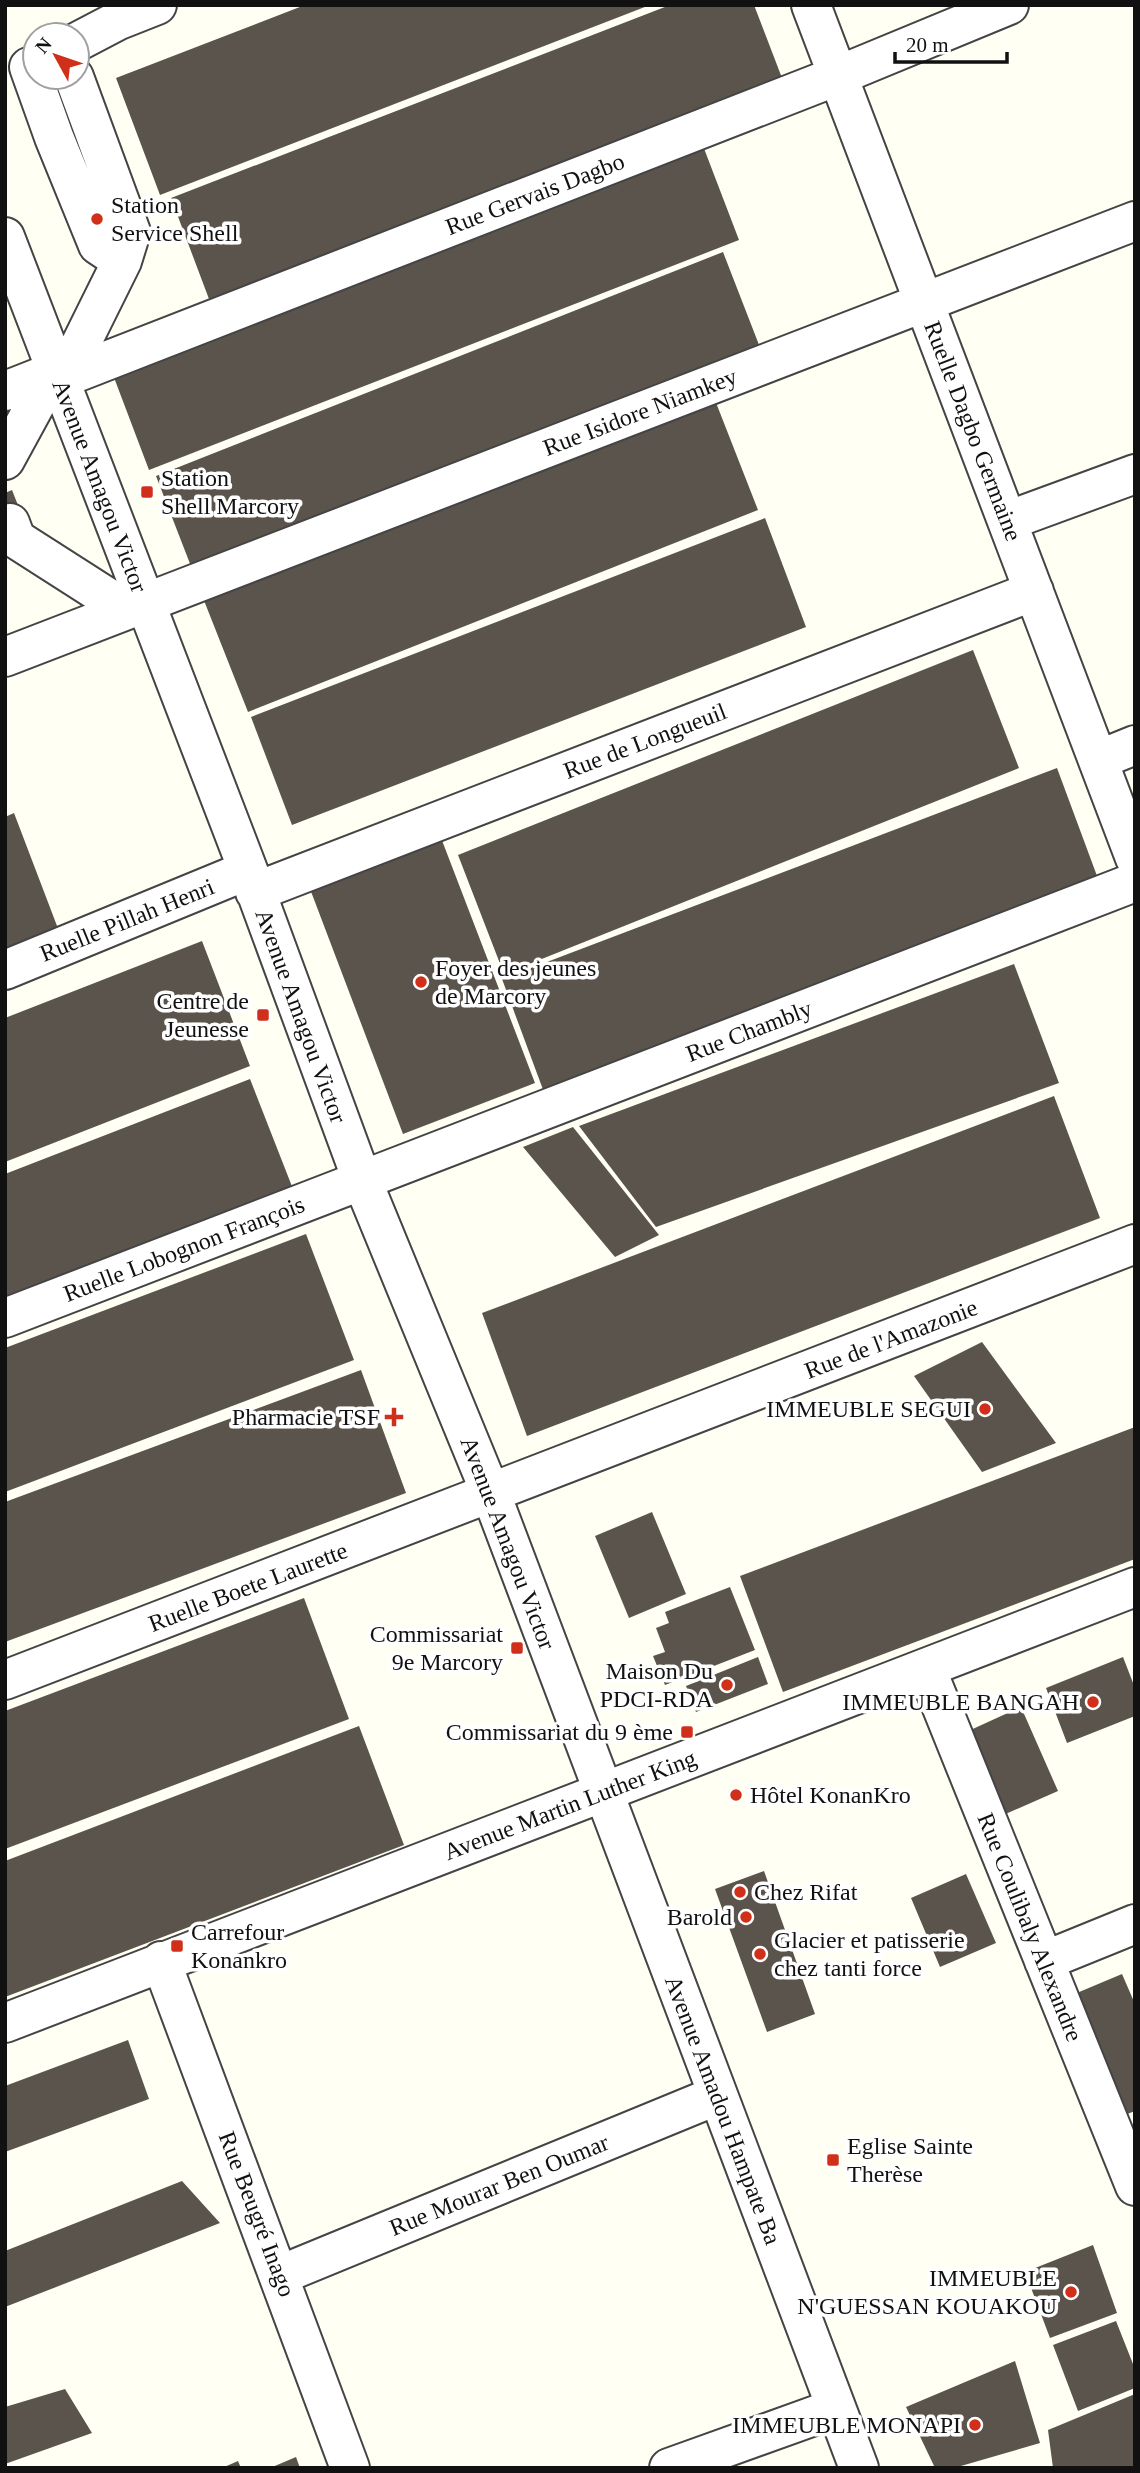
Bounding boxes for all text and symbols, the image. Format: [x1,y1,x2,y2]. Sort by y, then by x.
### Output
north arrow [21,21,91,91]
scale bar [895,21,1007,65]
text: N [31,33,56,57]
text: 20 m [906,33,949,57]
street label: Rue Gervais Dagbo [442,148,628,240]
place label: Station Service Shell [111,192,239,246]
marker: Station Service Shell [89,211,105,227]
street label: Ruelle Dagbo Germaine [919,317,1027,545]
street label: Rue Isidore Niamkey [540,363,740,461]
street label: Avenue Amagou Victor [47,376,153,596]
place label: Station Shell Marcory [161,465,299,519]
marker: Station Shell Marcory [139,484,155,500]
street label: Rue de Longueuil [560,698,730,784]
street label: Ruelle Pillah Henri [36,873,218,967]
street label: Avenue Amagou Victor [250,906,352,1126]
place label: Foyer des jeunes de Marcory [435,955,596,1009]
marker: Foyer des jeunes de Marcory [413,974,429,990]
place label: Centre de Jeunesse [156,988,249,1042]
street label: Rue Chambly [682,995,816,1067]
marker: Centre de Jeunesse [255,1007,271,1023]
street label: Ruelle Lobognon François [60,1191,308,1307]
street label: Rue de l'Amazonie [801,1294,981,1384]
place label: IMMEUBLE SEGUI [766,1396,971,1422]
marker: IMMEUBLE SEGUI [977,1401,993,1417]
place label: Pharmacie TSF [232,1404,380,1430]
marker: Pharmacie TSF [386,1409,402,1425]
street label: Avenue Amagou Victor [455,1433,561,1653]
street label: Ruelle Boete Laurette [145,1537,351,1637]
place label: Commissariat 9e Marcory [370,1621,503,1675]
marker: Commissariat 9e Marcory [509,1640,525,1656]
place label: Maison Du PDCI-RDA [600,1658,714,1712]
marker: Maison Du PDCI-RDA [719,1677,735,1693]
place label: IMMEUBLE BANGAH [842,1689,1079,1715]
marker: IMMEUBLE BANGAH [1085,1694,1101,1710]
place label: Commissariat du 9 ème [446,1719,673,1745]
marker: Commissariat du 9 ème [679,1724,695,1740]
street label: Avenue Martin Luther King [440,1745,700,1865]
place label: Hôtel KonanKro [750,1782,911,1808]
marker: Hôtel KonanKro [728,1787,744,1803]
street label: Rue Coulibaly Alexandre [972,1809,1088,2045]
place label: Chez Rifat [754,1879,858,1905]
marker: Chez Rifat [732,1884,748,1900]
place label: Barold [667,1904,732,1930]
marker: Barold [738,1909,754,1925]
place label: Carrefour Konankro [191,1919,287,1973]
place label: Glacier et patisserie chez tanti force [774,1927,965,1981]
marker: Carrefour Konankro [169,1938,185,1954]
marker: Glacier et patisserie chez tanti force [752,1946,768,1962]
street label: Avenue Amadou Hampate Ba [660,1972,786,2248]
street label: Rue Beugré Inago [214,2128,300,2300]
street label: Rue Mourar Ben Oumar [386,2129,612,2241]
place label: Eglise Sainte Therèse [847,2133,973,2187]
marker: Eglise Sainte Therèse [825,2152,841,2168]
place label: IMMEUBLE N'GUESSAN KOUAKOU [797,2265,1057,2319]
marker: IMMEUBLE N'GUESSAN KOUAKOU [1063,2284,1079,2300]
place label: IMMEUBLE MONAPI [732,2412,961,2438]
marker: IMMEUBLE MONAPI [967,2417,983,2433]

